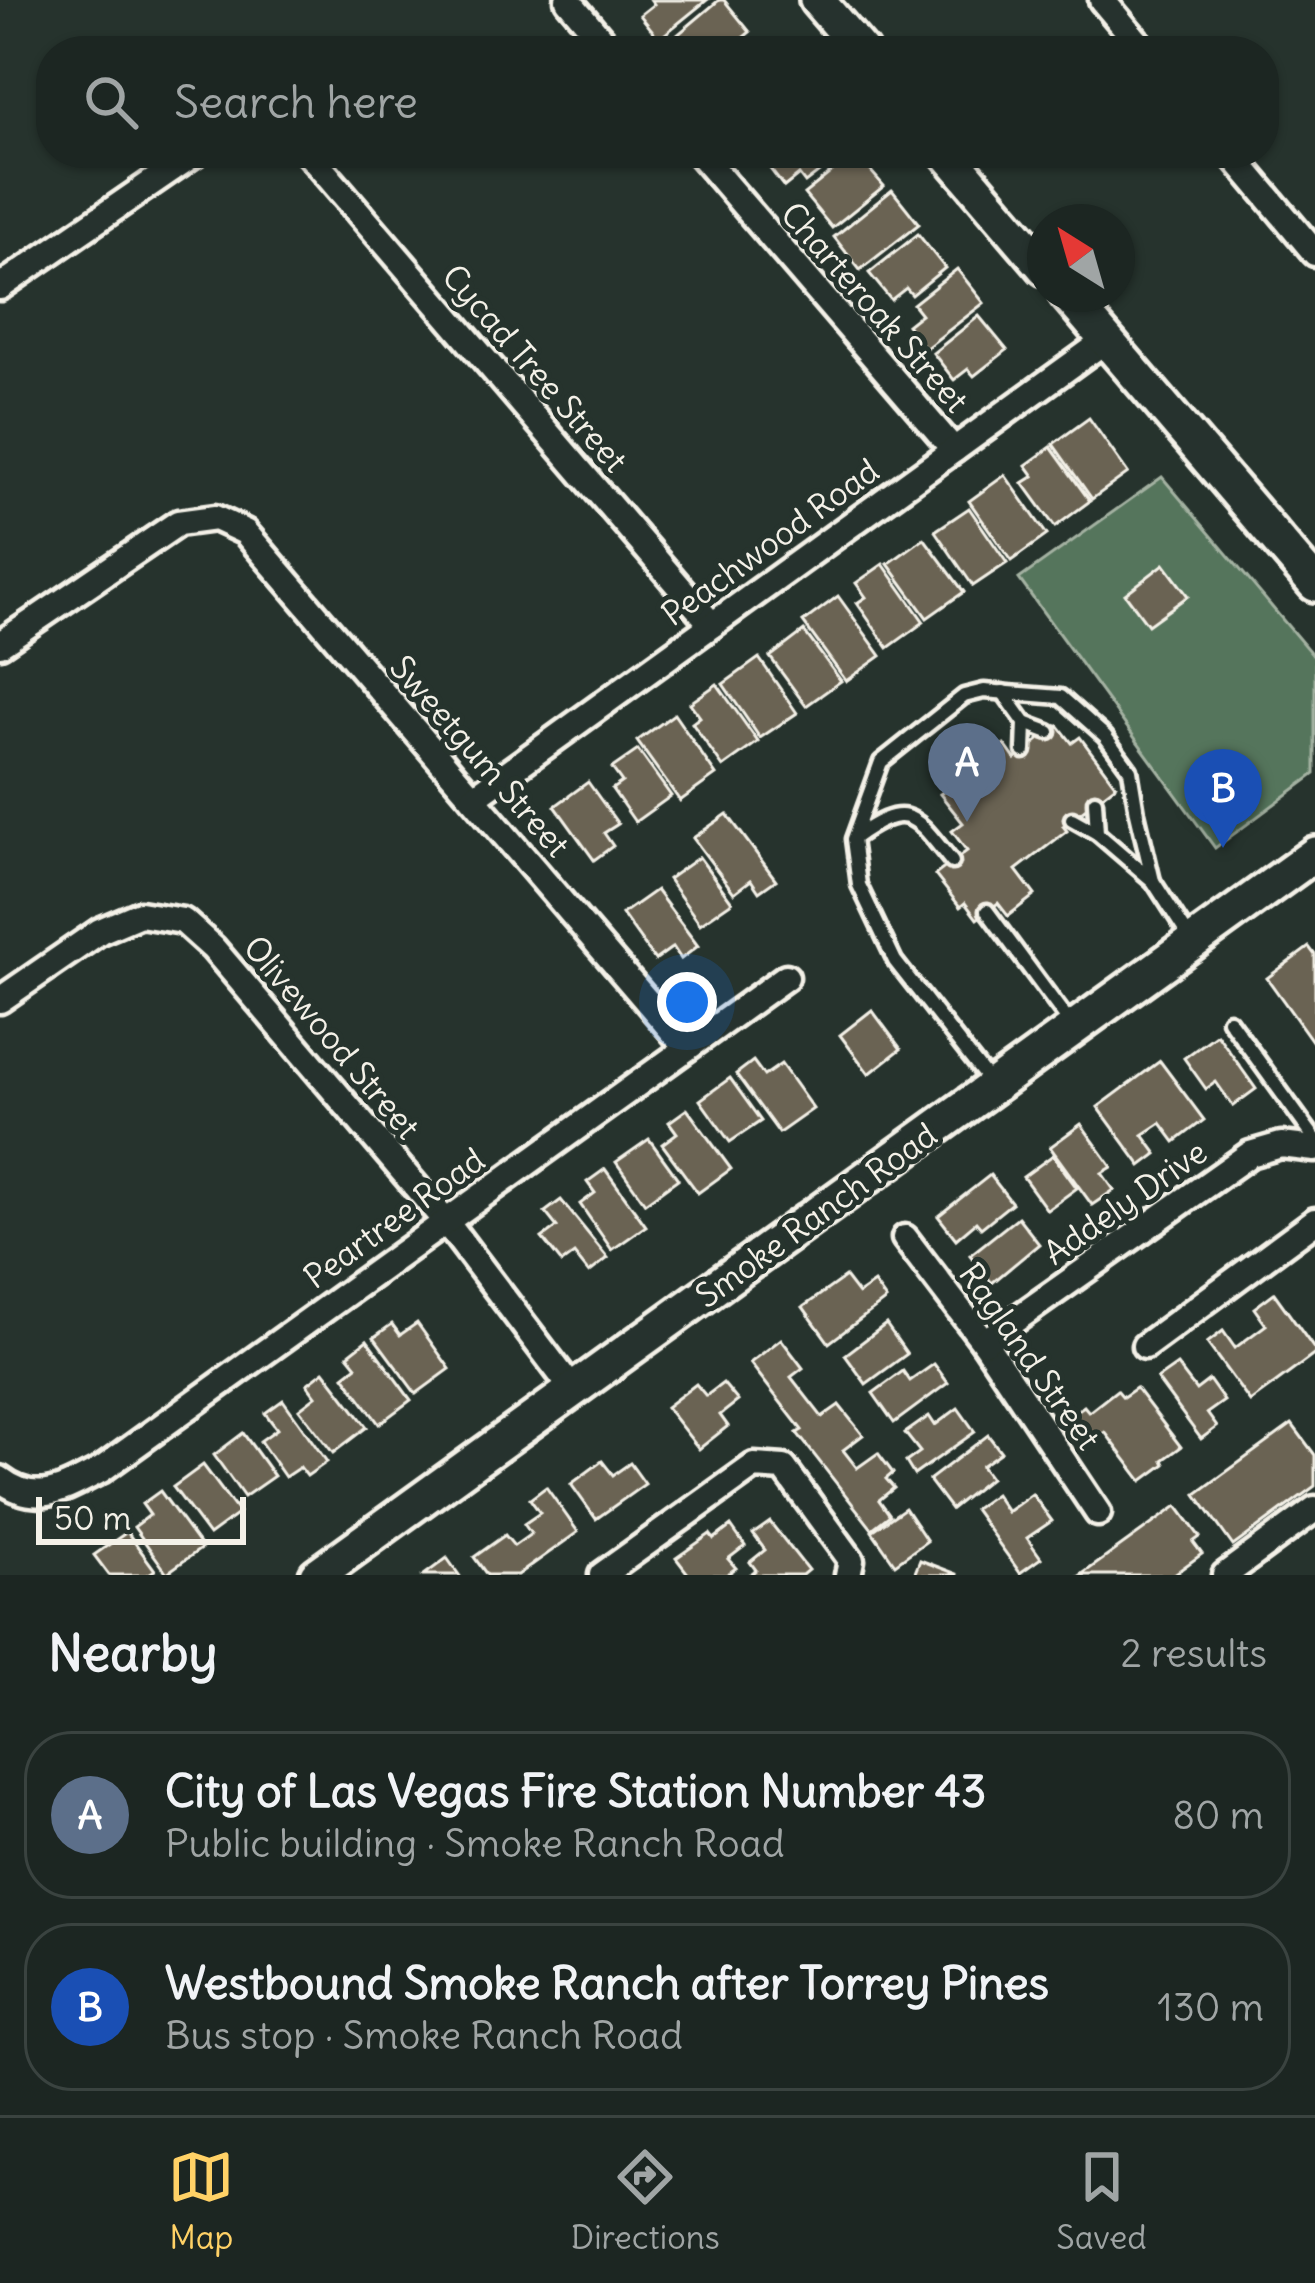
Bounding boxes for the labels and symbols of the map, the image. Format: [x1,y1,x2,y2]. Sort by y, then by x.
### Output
street label: Charteroak Street [772,193,978,421]
north arrow [1027,204,1135,312]
street label: Cycad Tree Street [433,256,637,480]
street label: Peachwood Road [653,449,887,635]
street label: Sweetgum Street [381,647,579,865]
pin: A [928,723,1006,822]
pin: B [1184,749,1262,848]
street label: Olivewood Street [235,927,429,1147]
your location [657,972,717,1032]
street label: Smoke Ranch Road [687,1113,945,1317]
street label: Addely Drive [1035,1130,1215,1274]
street label: Peartree Road [295,1138,493,1298]
street label: Ragland Street [950,1254,1110,1458]
scale bar [36,1491,246,1544]

